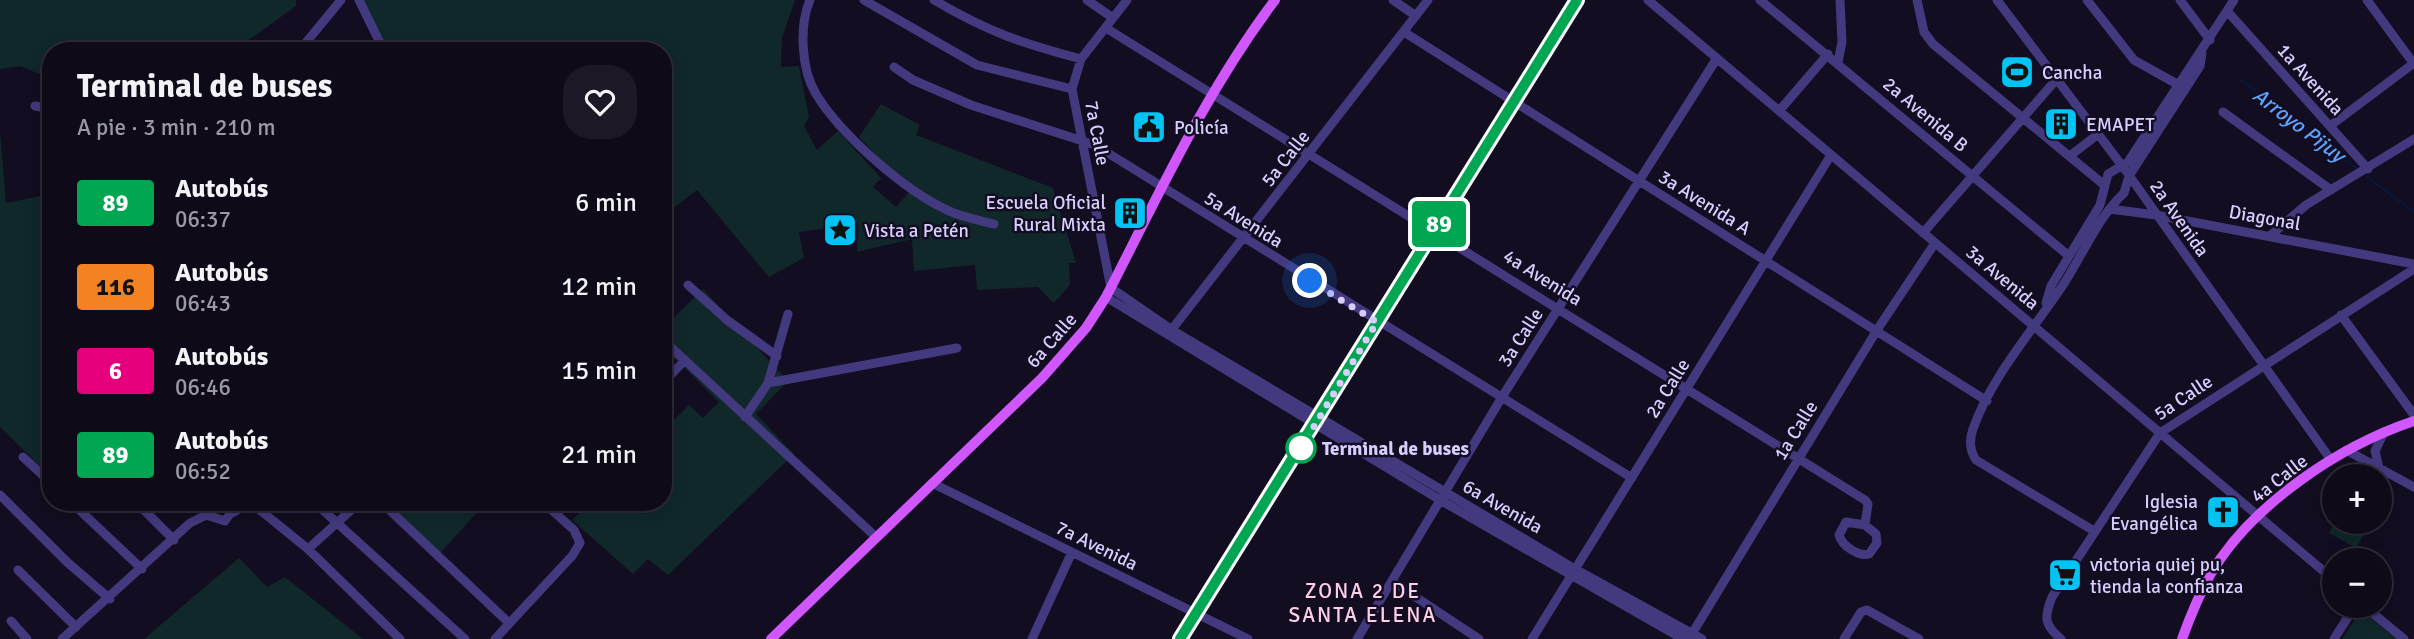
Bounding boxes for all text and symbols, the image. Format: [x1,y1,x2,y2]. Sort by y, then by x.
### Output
street label: 1a Avenida [2272,39,2349,121]
sports icon: Cancha [1998,53,2036,91]
place label: Cancha [2042,61,2102,85]
button: heart [563,65,637,139]
text: Terminal de buses [77,66,332,107]
street label: 2a Avenida B [1878,72,1973,157]
water label: Arroyo Pijuy [2248,82,2353,170]
street label: 7a Calle [1079,99,1115,168]
building icon: EMAPET [2042,105,2080,143]
public building icon: Policía [1130,108,1168,146]
text: A pie · 3 min · 210 m [77,113,276,142]
place label: EMAPET [2086,113,2155,137]
place label: Policía [1174,116,1229,140]
street label: 5a Calle [1256,125,1315,192]
street label: 3a Avenida A [1654,165,1755,241]
text: Autobús [175,173,268,205]
street label: 2a Avenida [2144,175,2214,262]
street label: 5a Avenida [1200,186,1287,253]
text: 6 min [575,187,637,219]
text: 89 [103,188,128,218]
place label: Escuela Oficial Rural Mixta [986,191,1106,237]
building icon: Escuela Oficial Rural Mixta [1111,194,1149,232]
street label: Diagonal [2227,200,2303,236]
line badge: 89 [1408,201,1470,247]
text: 06:37 [175,205,231,234]
text: 89 [1426,209,1452,239]
place icon: Vista a Petén [821,211,859,249]
place label: Vista a Petén [864,219,969,243]
street label: 3a Avenida [1961,240,2044,315]
street label: 4a Avenida [1499,244,1586,311]
text: Autobús [175,257,268,289]
your location [1292,263,1327,298]
text: 12 min [561,271,637,303]
text: 116 [96,272,135,302]
text: 06:43 [175,289,231,318]
street label: 3a Calle [1493,304,1549,371]
street label: 6a Calle [1021,308,1082,373]
text: Autobús [175,341,268,373]
street label: 2a Calle [1640,354,1695,423]
text: 15 min [561,355,637,387]
text: 6 [109,356,122,386]
street label: 5a Calle [2150,370,2217,426]
text: 06:46 [175,373,231,402]
street label: 1a Calle [1768,396,1823,465]
text: Autobús [175,425,268,457]
marker: Terminal de buses [1286,433,1316,463]
place label: Terminal de buses [1322,437,1469,461]
text: 21 min [561,439,637,471]
text: 89 [103,440,128,470]
street label: 4a Calle [2246,449,2313,508]
text: 06:52 [175,457,231,486]
map controls [2322,464,2392,618]
button: + [2322,464,2392,534]
street label: 6a Avenida [1458,474,1547,539]
place label: Iglesia Evangélica [2110,490,2198,536]
church icon: Iglesia Evangélica [2204,493,2242,531]
street label: 7a Avenida [1052,516,1142,576]
button: − [2322,548,2392,618]
place label: victoria quiej pu, tienda la confianza [2090,553,2243,599]
supermarket icon: victoria quiej pu, tienda la confianza [2046,556,2084,594]
district label: ZONA 2 DE SANTA ELENA [1289,578,1437,628]

